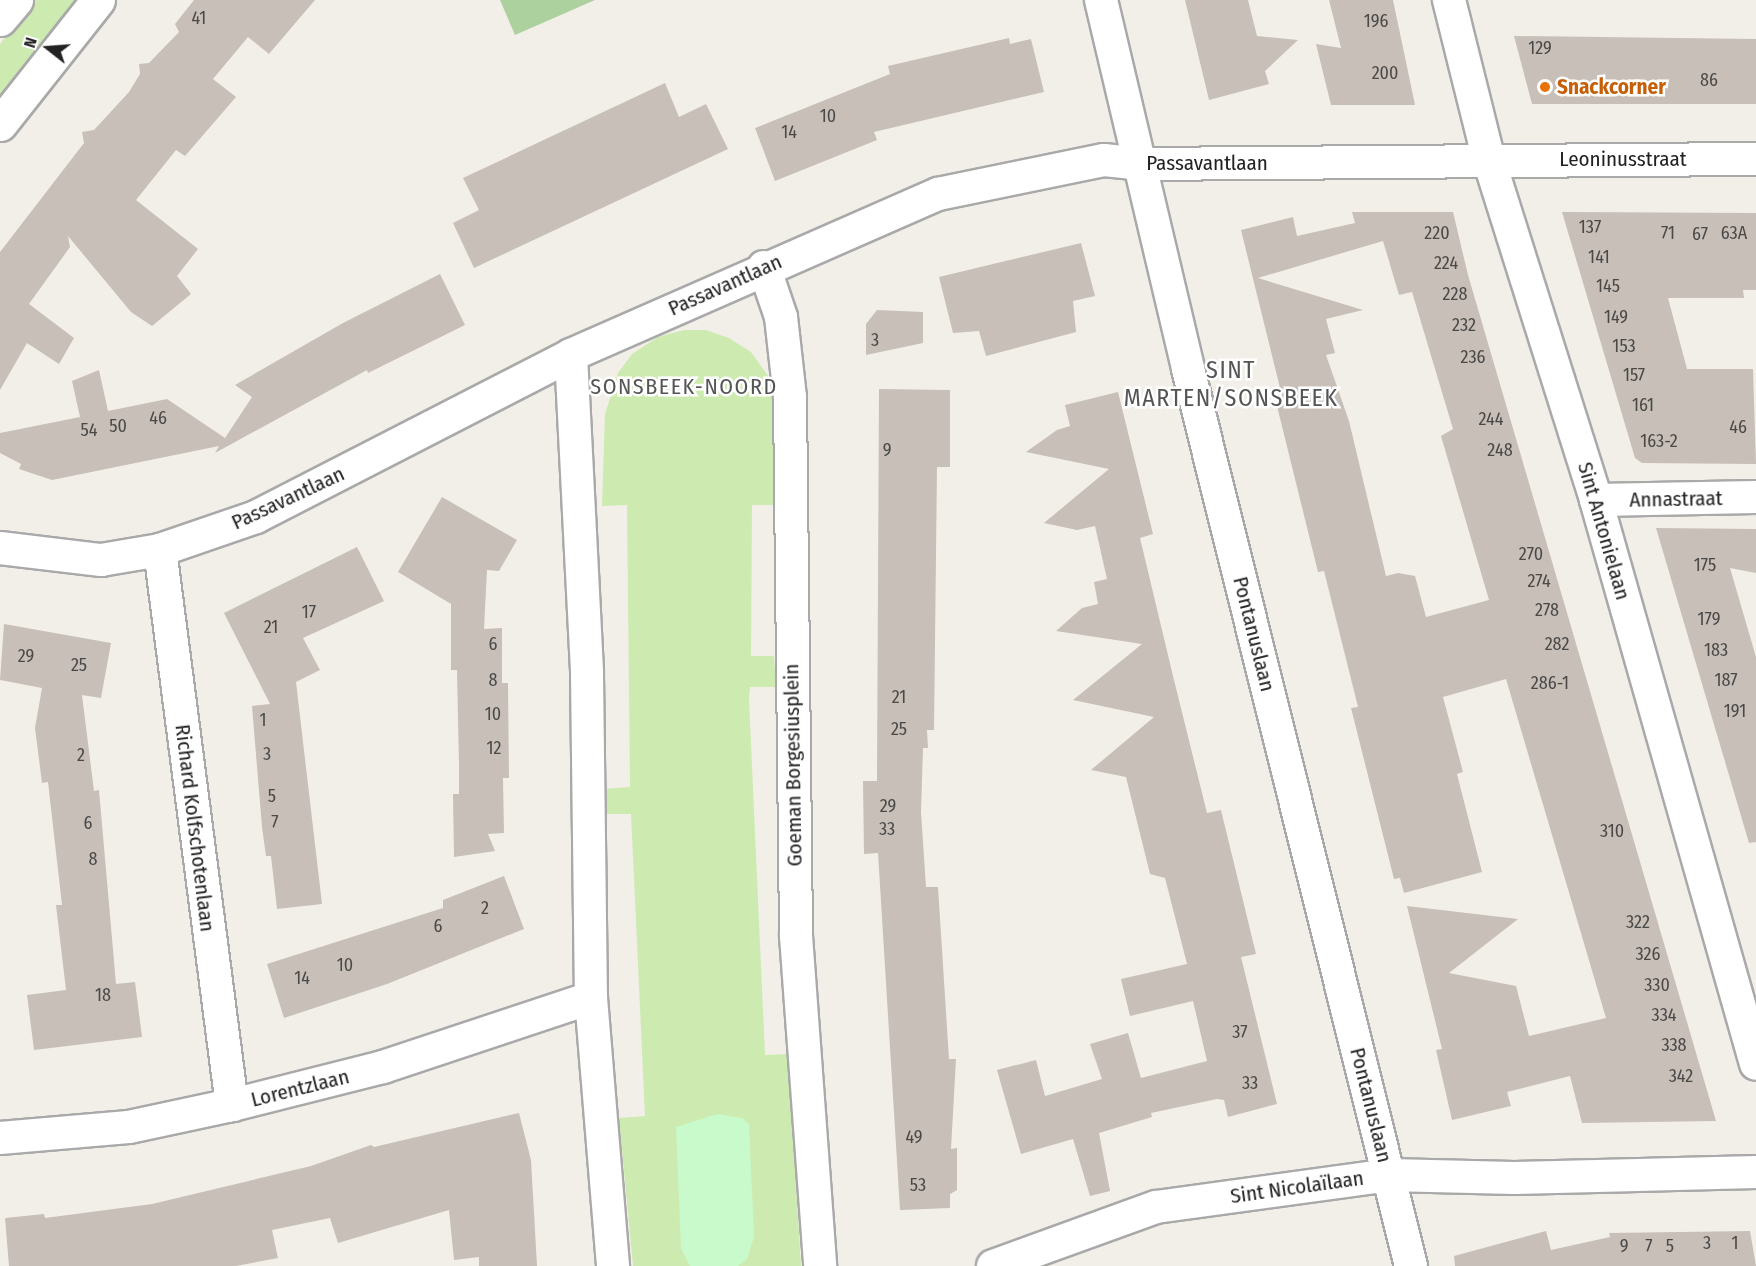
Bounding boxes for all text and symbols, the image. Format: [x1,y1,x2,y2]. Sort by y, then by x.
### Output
house number: 41 [192,7,206,29]
house number: 196 [1364,10,1388,32]
north arrow [18,18,78,78]
text: N [20,35,41,50]
house number: 129 [1528,37,1552,59]
house number: 200 [1372,62,1398,84]
house number: 86 [1700,69,1718,91]
place label: Snackcorner [1557,74,1666,100]
marker: Snackcorner [1538,80,1552,94]
house number: 10 [820,105,836,127]
house number: 14 [781,121,797,143]
street label: Leoninusstraat [1559,146,1687,172]
street label: Passavantlaan [1146,150,1268,176]
house number: 137 [1579,216,1601,238]
house number: 220 [1424,222,1450,244]
house number: 71 [1661,222,1675,244]
house number: 63A [1721,222,1747,244]
house number: 67 [1692,223,1708,245]
house number: 141 [1588,246,1610,268]
street label: Passavantlaan [664,249,786,321]
house number: 224 [1434,252,1458,274]
house number: 145 [1596,275,1620,297]
house number: 228 [1443,283,1467,305]
house number: 149 [1604,306,1628,328]
house number: 232 [1452,314,1476,336]
house number: 3 [871,329,879,351]
house number: 153 [1612,335,1636,357]
house number: 236 [1461,346,1485,368]
district label: SINT MARTEN/SONSBEEK [1124,357,1338,413]
house number: 157 [1623,364,1645,386]
district label: SONSBEEK-NOORD [590,374,778,400]
house number: 161 [1632,394,1654,416]
house number: 46 [149,407,167,429]
house number: 244 [1478,408,1504,430]
house number: 50 [109,415,127,437]
house number: 46 [1729,416,1747,438]
house number: 54 [81,419,97,441]
house number: 163-2 [1640,430,1678,452]
house number: 9 [883,439,891,461]
house number: 248 [1487,439,1513,461]
street label: Sint Antonielaan [1572,459,1636,603]
street label: Passavantlaan [228,461,348,535]
street label: Annastraat [1629,486,1723,512]
house number: 270 [1519,543,1543,565]
house number: 175 [1694,554,1716,576]
house number: 274 [1527,570,1551,592]
street label: Pontanuslaan [1228,574,1280,694]
house number: 278 [1535,599,1559,621]
house number: 17 [302,601,316,623]
house number: 179 [1698,608,1720,630]
house number: 21 [264,616,278,638]
house number: 6 [489,633,497,655]
house number: 282 [1545,633,1569,655]
house number: 183 [1704,639,1728,661]
house number: 29 [18,645,34,667]
house number: 25 [71,654,87,676]
street label: Goeman Borgesiusplein [779,663,807,867]
house number: 8 [489,669,497,691]
house number: 187 [1714,669,1738,691]
house number: 286-1 [1531,672,1569,694]
house number: 21 [892,686,906,708]
house number: 191 [1724,700,1746,722]
house number: 10 [485,703,501,725]
house number: 1 [259,709,267,731]
house number: 25 [891,718,907,740]
street label: Richard Kolfschotenlaan [170,723,220,933]
house number: 12 [487,737,501,759]
house number: 3 [263,743,271,765]
house number: 2 [77,744,85,766]
house number: 5 [268,785,276,807]
house number: 29 [880,795,896,817]
house number: 7 [271,811,279,833]
house number: 6 [84,812,92,834]
house number: 33 [879,818,895,840]
house number: 310 [1600,820,1624,842]
house number: 8 [89,848,97,870]
house number: 2 [481,897,489,919]
house number: 322 [1626,911,1650,933]
house number: 6 [434,915,442,937]
house number: 326 [1636,943,1660,965]
house number: 10 [337,954,353,976]
house number: 14 [294,967,310,989]
house number: 330 [1644,974,1670,996]
house number: 18 [95,984,111,1006]
house number: 334 [1652,1004,1676,1026]
house number: 37 [1232,1021,1248,1043]
house number: 338 [1661,1034,1687,1056]
street label: Pontanuslaan [1345,1045,1397,1165]
street label: Lorentzlaan [248,1064,352,1112]
house number: 342 [1669,1065,1693,1087]
house number: 33 [1242,1072,1258,1094]
house number: 49 [905,1126,923,1148]
street label: Sint Nicolaïlaan [1229,1165,1365,1209]
house number: 53 [910,1174,926,1196]
house number: 3 [1703,1232,1711,1254]
house number: 1 [1731,1232,1739,1254]
house number: 9 [1620,1235,1628,1257]
house number: 7 [1645,1235,1653,1257]
house number: 5 [1666,1235,1674,1257]

